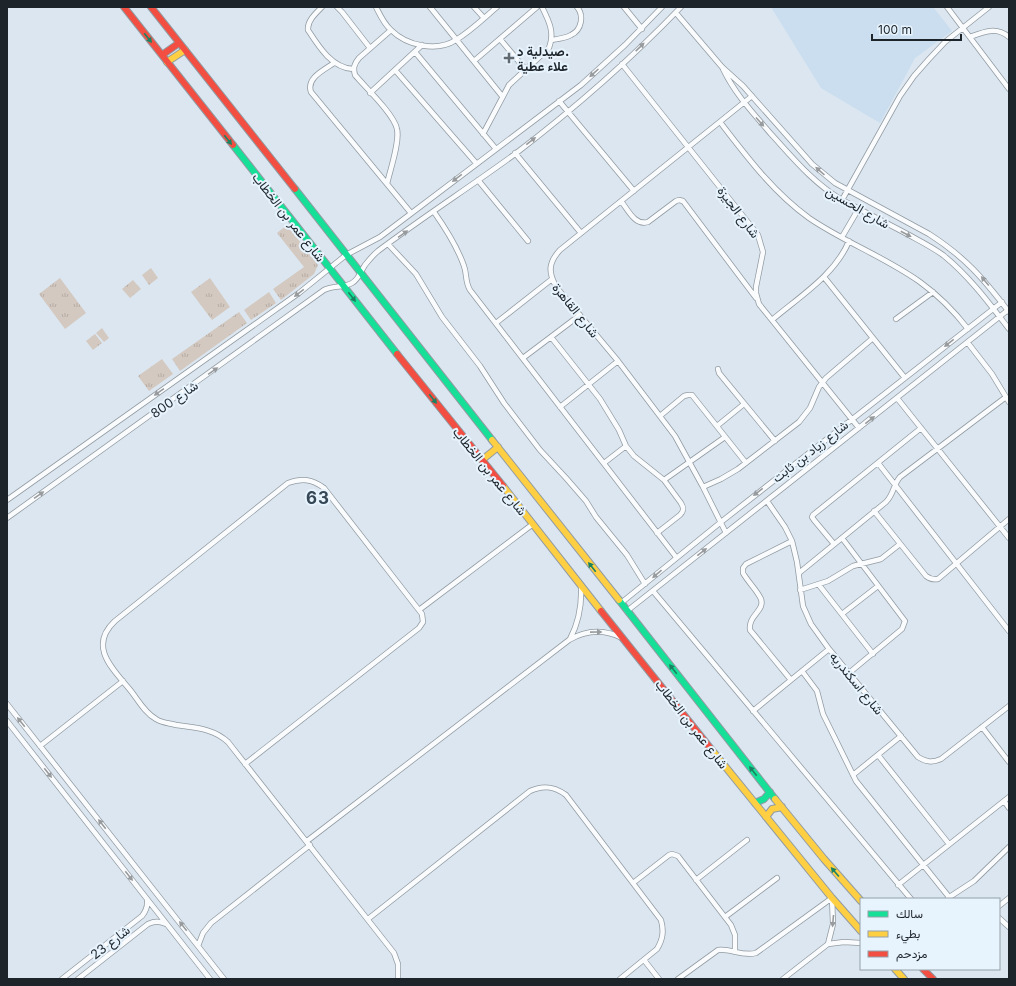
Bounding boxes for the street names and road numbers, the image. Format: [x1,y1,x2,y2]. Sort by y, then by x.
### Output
street label: شارع عمر بن الخطاب [248,169,329,266]
street label: شارع الحسين [822,182,893,233]
street label: شارع الجيزة [713,183,764,242]
street label: شارع القاهرة [548,280,603,342]
street label: شارع 800 [147,377,202,423]
street label: شارع زياد بن ثابت [769,416,852,487]
street label: شارع عمر بن الخطاب [448,424,530,520]
street label: شارع اسكندريه [825,648,887,719]
street label: شارع عمر بن الخطاب [651,676,732,773]
street label: شارع 23 [87,922,134,964]

